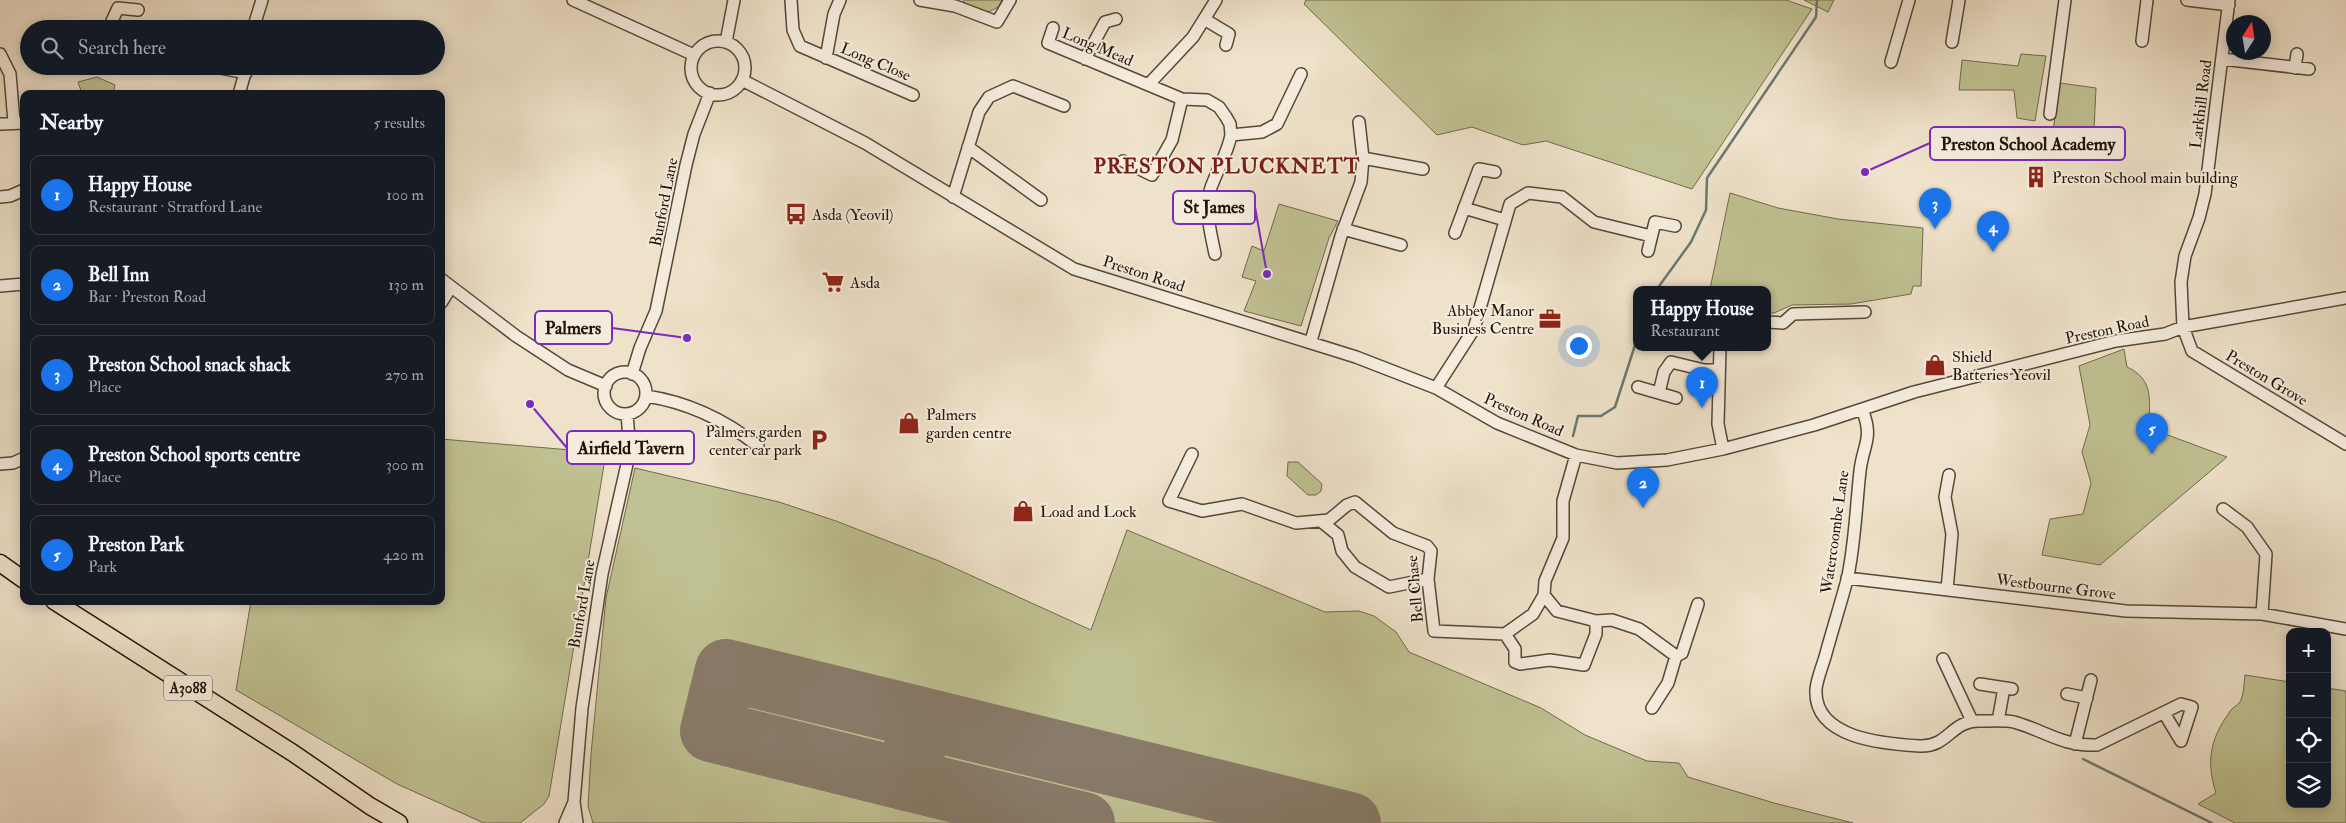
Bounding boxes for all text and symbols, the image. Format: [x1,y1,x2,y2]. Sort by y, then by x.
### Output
north arrow [2226,15,2271,60]
search box [20,20,445,75]
street label: Long Mead [1059,23,1136,71]
icon: search [38,34,66,62]
text: Search here [78,36,166,60]
street label: Long Close [837,38,914,86]
street label: Larkhill Road [2186,58,2216,150]
text: Nearby [40,109,103,136]
text: 5 results [374,113,425,133]
callout: Preston School Academy [1930,127,2125,160]
text: Preston School Academy [1941,133,2116,156]
district label: PRESTON PLUCKNETT [1094,153,1360,180]
street label: Bunford Lane [646,156,682,248]
building icon: Preston School main building [2023,164,2049,190]
place label: Preston School main building [2052,168,2239,188]
text: Happy House [88,173,192,197]
text: 1 [54,185,60,205]
text: 100 m [386,185,424,205]
pin: 3 [1919,188,1951,229]
callout: St James [1173,191,1255,224]
text: St James [1183,196,1245,219]
text: Restaurant · Stratford Lane [88,197,262,217]
bus stop icon: Asda (Yeovil) [783,201,809,227]
place label: Asda (Yeovil) [811,205,893,225]
pin: 4 [1977,211,2009,252]
street label: Preston Road [1100,251,1187,297]
text: Bell Inn [88,263,149,287]
supermarket icon: Asda [820,269,846,295]
place label: Asda [849,273,881,293]
text: 2 [53,275,61,295]
text: 130 m [388,275,424,295]
popup [1633,286,1771,351]
text: Bar · Preston Road [88,287,206,307]
text: Happy House [1650,297,1754,321]
place label: Abbey Manor Business Centre [1432,301,1534,339]
office icon: Abbey Manor Business Centre [1537,306,1563,332]
callout: Palmers [535,311,612,344]
street label: Preston Road [2063,311,2151,349]
text: Palmers [545,317,601,340]
text: Restaurant [1650,321,1720,341]
your location [1566,333,1592,359]
street label: Preston Grove [2222,346,2311,410]
place label: Shield Batteries Yeovil [1952,347,2051,385]
shop icon: Shield Batteries Yeovil [1922,352,1948,378]
text: Preston School snack shack [88,353,291,377]
text: 3 [54,365,60,385]
text: 270 m [385,365,424,385]
pin: 1 [1686,367,1718,408]
text: Place [88,377,121,397]
street label: Preston Road [1481,388,1567,441]
place label: Palmers garden centre [926,405,1012,443]
shop icon: Palmers garden centre [896,410,922,436]
pin: 5 [2136,413,2168,454]
place label: Palmers garden center car park [705,422,802,461]
parking icon: Palmers garden center car park [806,427,832,453]
callout: Airfield Tavern [567,431,694,464]
text: Airfield Tavern [576,437,685,460]
text: Preston School sports centre [88,443,300,467]
text: 4 [53,455,61,475]
text: 300 m [386,455,424,475]
text: Place [88,467,121,487]
pin: 2 [1627,467,1659,508]
street label: Watercoombe Lane [1816,469,1854,596]
shop icon: Load and Lock [1010,498,1036,524]
place label: Load and Lock [1040,502,1137,522]
text: Preston Park [88,533,184,557]
text: 5 [53,545,61,565]
text: 420 m [383,545,424,565]
street label: Bell Chase [1402,554,1428,623]
text: Park [88,557,117,577]
street label: Bunford Lane [564,558,600,650]
street label: Westbourne Grove [1994,570,2117,604]
map controls [2286,628,2331,808]
button: + [2286,628,2331,673]
button: − [2286,673,2331,718]
road number: A3088 [164,676,212,700]
button: locate [2286,718,2331,763]
button: layers [2286,763,2331,808]

